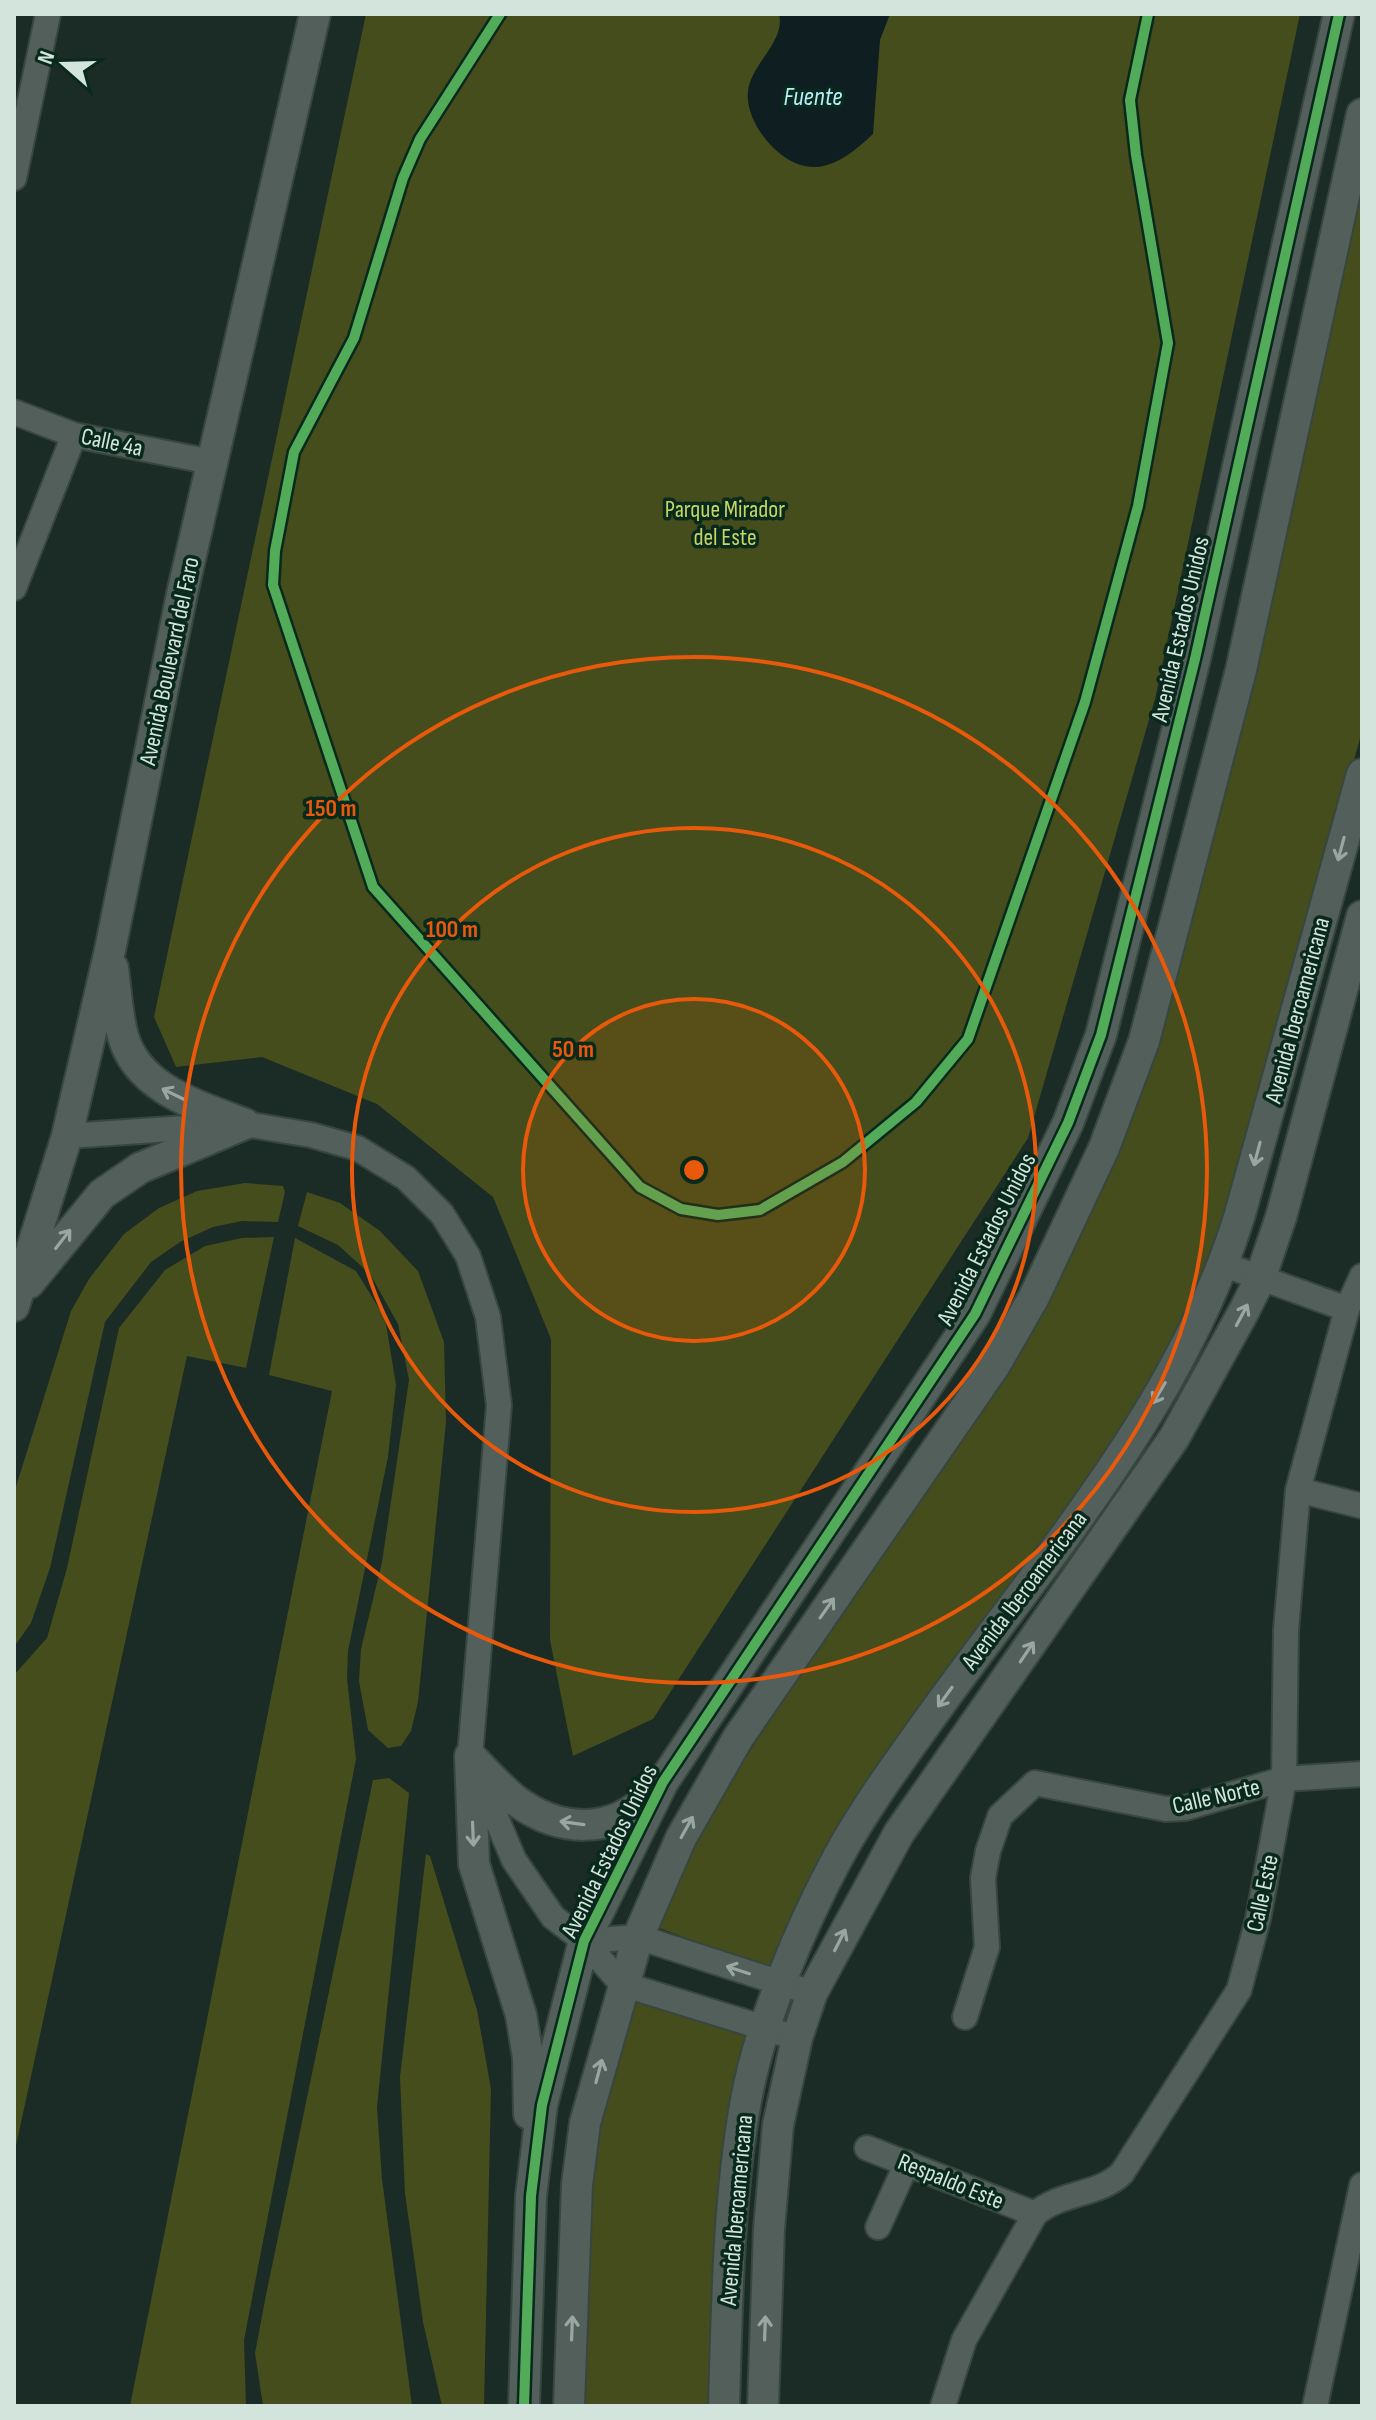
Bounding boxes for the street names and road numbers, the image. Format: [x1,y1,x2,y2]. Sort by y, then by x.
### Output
street label: Calle 4a [78,422,145,463]
street label: Avenida Estados Unidos [1145,534,1216,725]
street label: Avenida Boulevard del Faro [133,554,206,769]
street label: Avenida Iberoamericana [1258,914,1336,1107]
street label: Avenida Estados Unidos [930,1148,1042,1331]
street label: Avenida Iberoamericana [955,1505,1093,1676]
street label: Avenida Estados Unidos [555,1760,664,1943]
street label: Calle Norte [1169,1772,1263,1821]
street label: Calle Este [1240,1852,1285,1934]
street label: Avenida Iberoamericana [714,2114,759,2308]
street label: Respaldo Este [894,2147,1008,2216]

